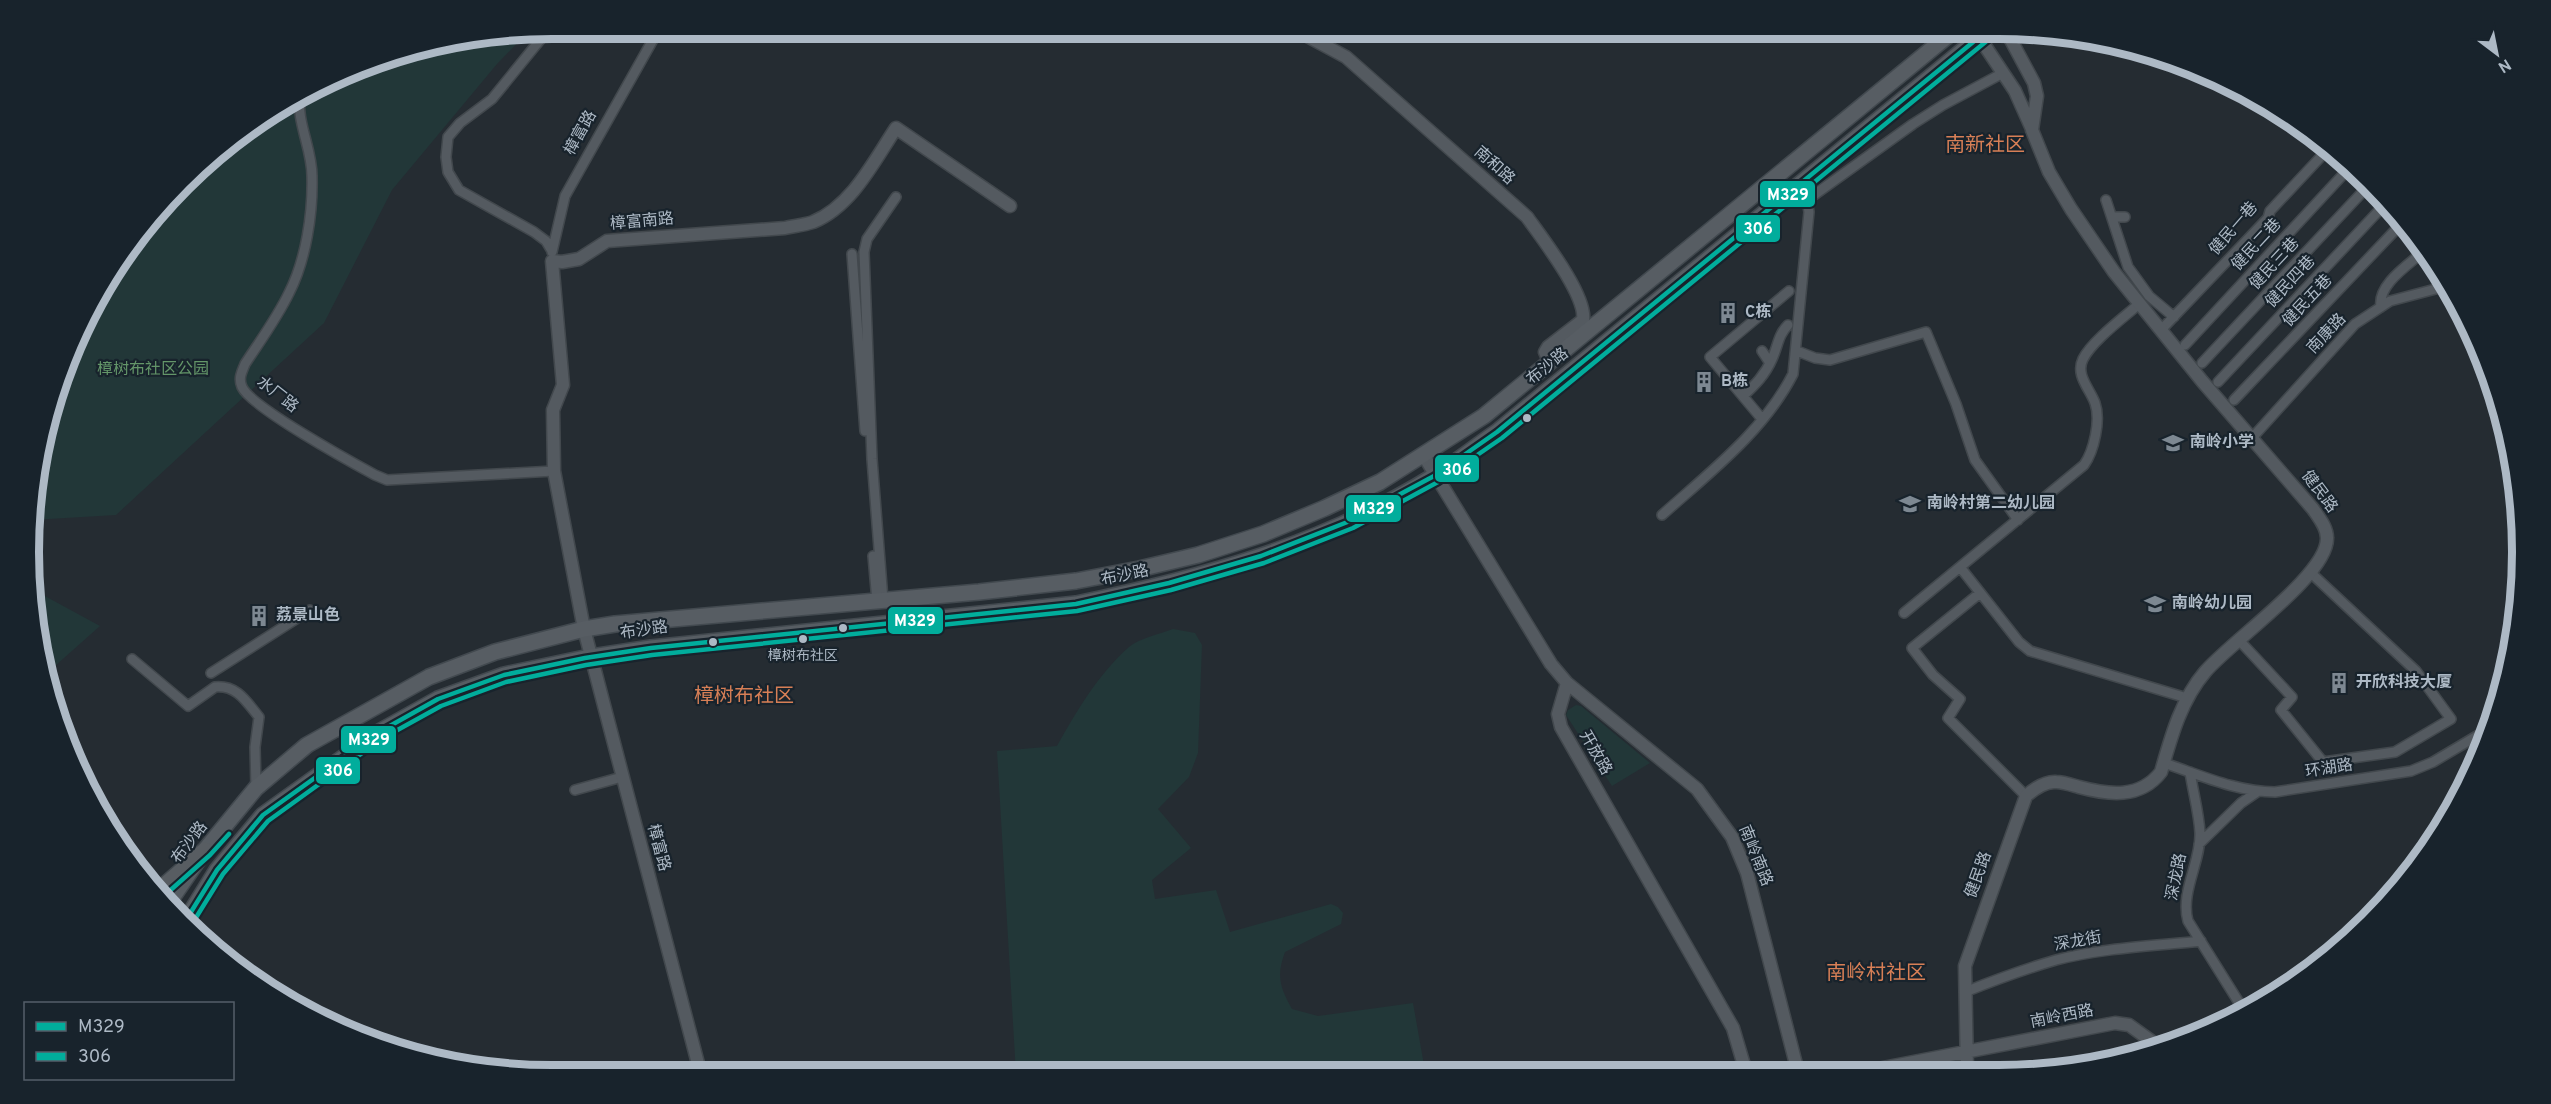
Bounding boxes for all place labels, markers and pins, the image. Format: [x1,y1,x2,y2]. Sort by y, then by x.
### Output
building icon: C栋 [1716,301,1740,325]
place label: C栋 [1745,302,1771,323]
building icon: B栋 [1692,370,1716,394]
place label: B栋 [1721,371,1748,392]
unlabelled marker [1521,412,1533,424]
school or university icon: 南岭小学 [2161,431,2185,455]
place label: 南岭小学 [2190,432,2254,453]
school or university icon: 南岭村第二幼儿园 [1898,492,1922,516]
place label: 南岭村第二幼儿园 [1927,493,2055,514]
school or university icon: 南岭幼儿园 [2143,592,2167,616]
place label: 南岭幼儿园 [2172,593,2252,614]
building icon: 荔景山色 [247,604,271,628]
place label: 荔景山色 [276,606,340,626]
unlabelled marker [837,622,849,634]
marker: 樟树布社区 [797,633,809,645]
unlabelled marker [707,636,719,648]
place label: 樟树布社区 [768,647,838,665]
building icon: 开欣科技大厦 [2327,671,2351,695]
place label: 开欣科技大厦 [2356,673,2452,693]

